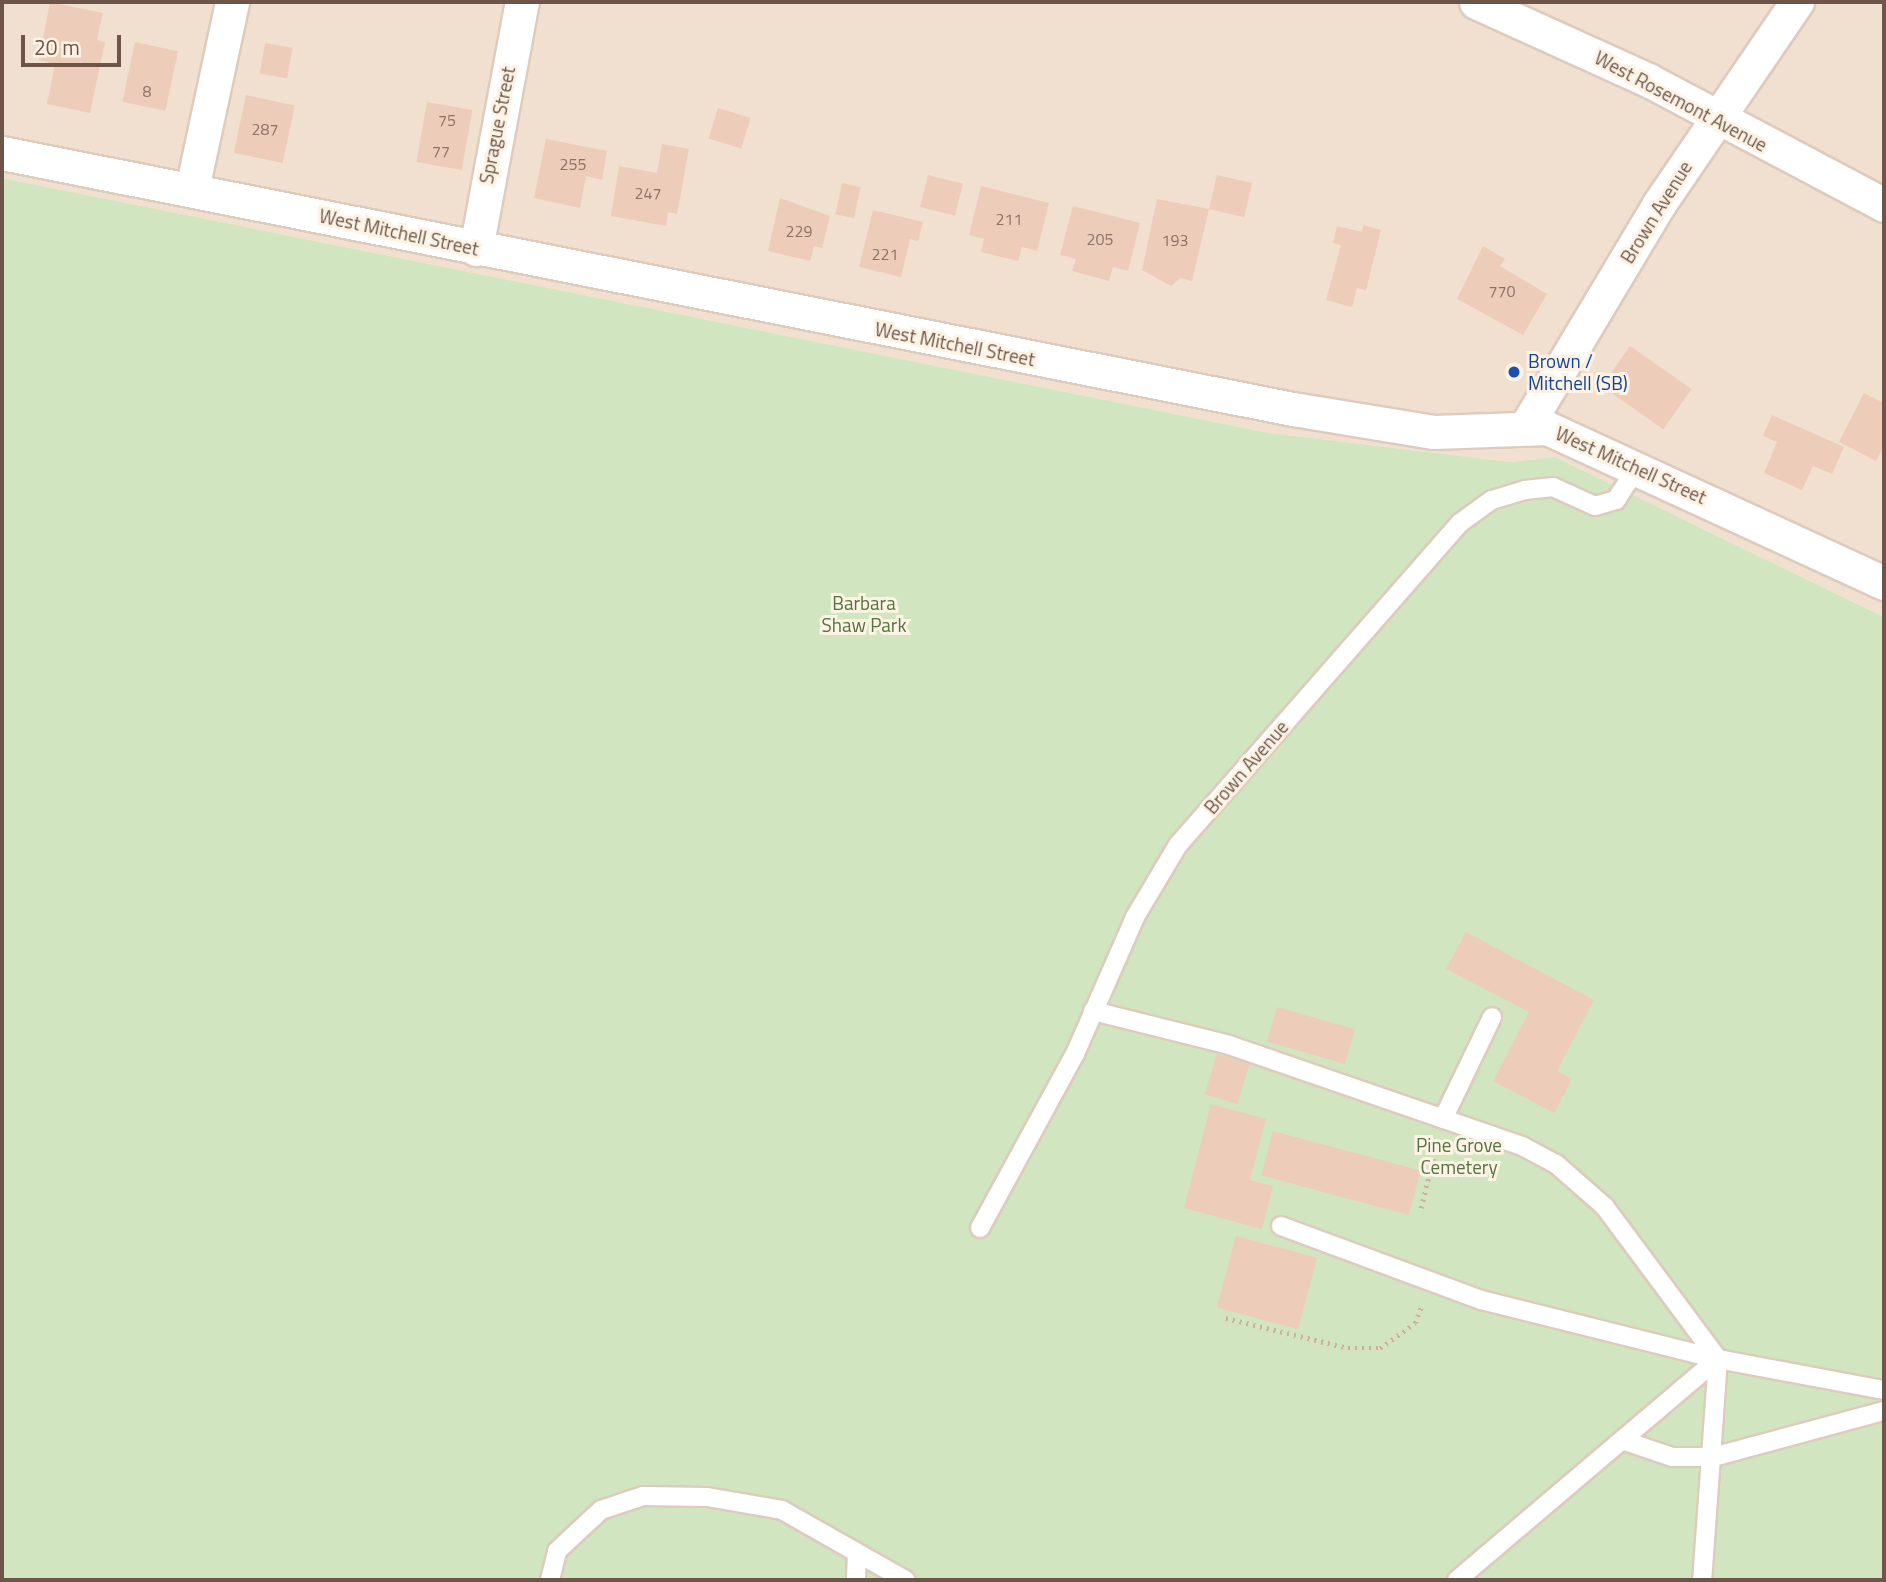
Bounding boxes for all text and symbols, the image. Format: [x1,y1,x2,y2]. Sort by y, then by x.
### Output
scale bar [24,21,124,65]
text: 20 m [34,31,80,63]
street label: West Rosemont Avenue [1591,46,1771,156]
street label: Sprague Street [474,64,520,186]
house number: 8 [143,81,151,101]
house number: 75 [438,110,456,130]
house number: 287 [252,119,278,139]
house number: 77 [432,141,450,161]
house number: 255 [560,154,586,174]
street label: Brown Avenue [1616,157,1696,267]
house number: 247 [635,183,661,203]
street label: West Mitchell Street [317,204,481,260]
house number: 211 [996,209,1022,229]
house number: 229 [786,221,812,241]
house number: 205 [1087,229,1113,249]
house number: 193 [1162,230,1188,250]
house number: 221 [872,244,898,264]
house number: 770 [1489,281,1515,301]
street label: West Mitchell Street [873,317,1037,371]
place label: Brown / Mitchell (SB) [1528,350,1628,394]
marker: Brown / Mitchell (SB) [1506,364,1522,380]
street label: West Mitchell Street [1552,422,1710,508]
park label: Barbara Shaw Park [821,592,907,636]
street label: Brown Avenue [1199,716,1293,818]
park label: Pine Grove Cemetery [1416,1134,1502,1178]

